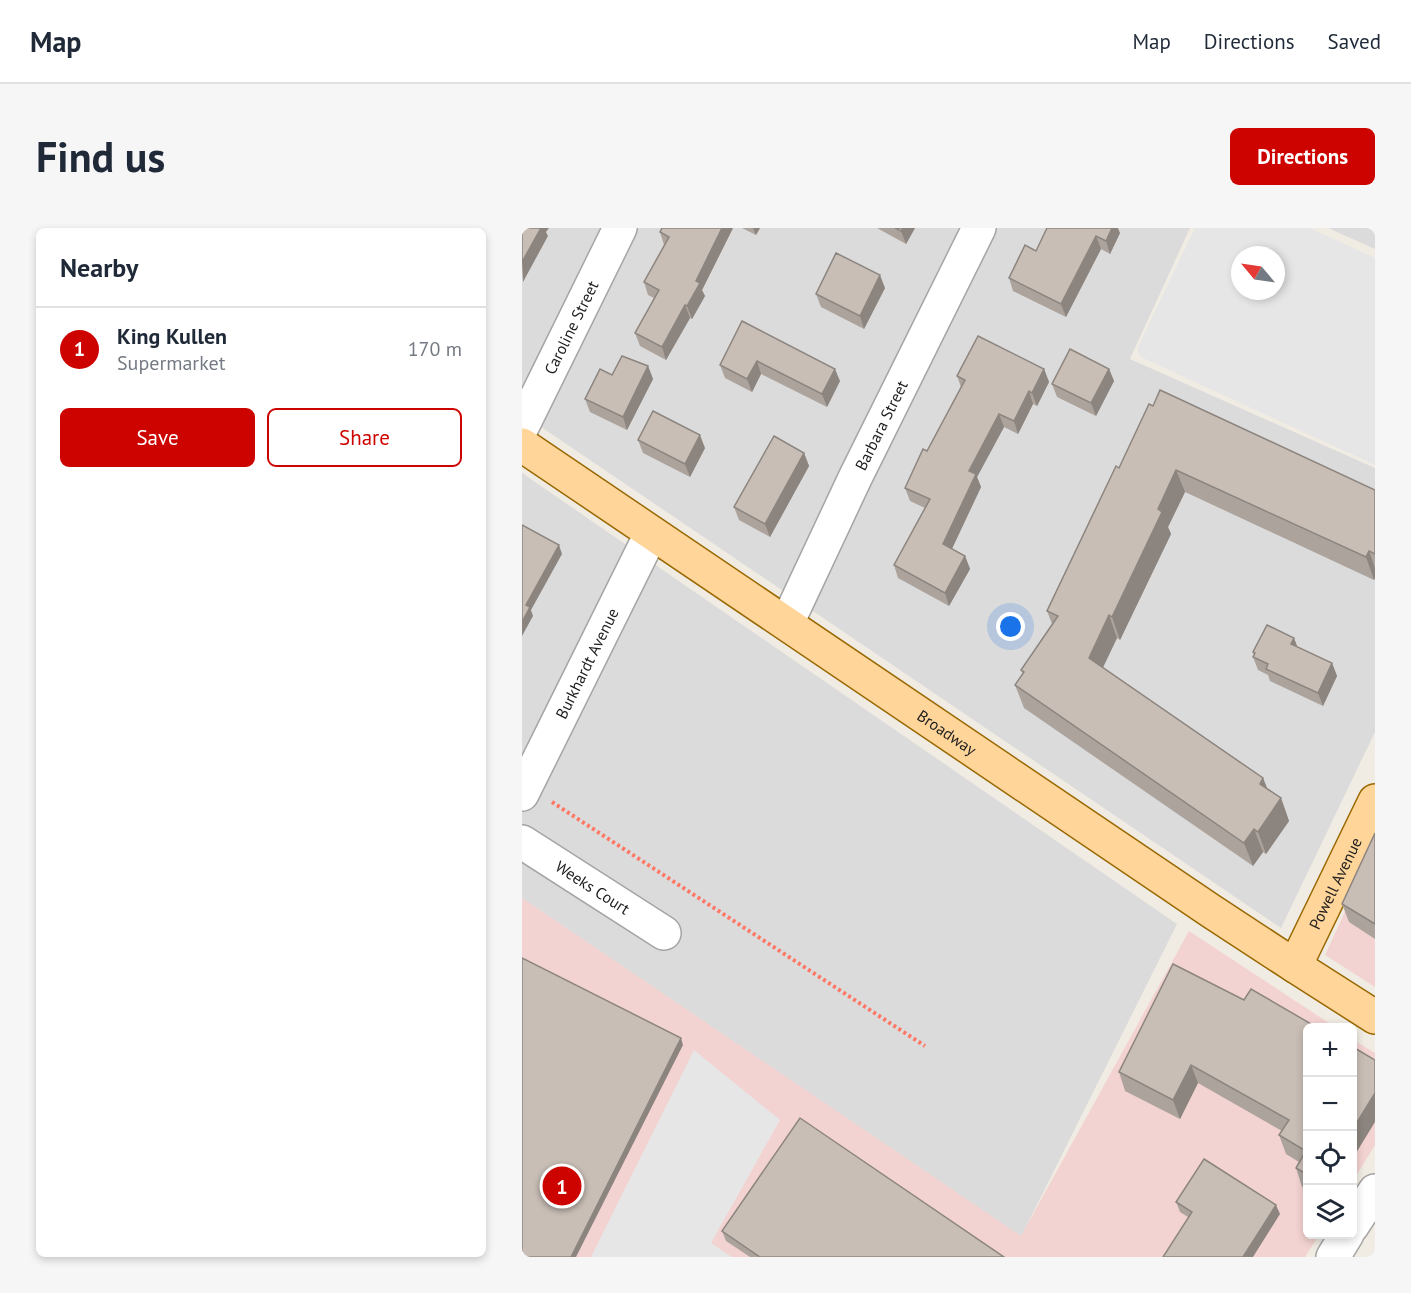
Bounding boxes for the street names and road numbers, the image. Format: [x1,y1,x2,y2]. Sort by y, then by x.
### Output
street label: Caroline Street [540,277,603,378]
street label: Barbara Street [850,376,912,474]
street label: Burkhardt Avenue [551,605,623,722]
street label: Broadway [914,705,981,760]
street label: Powell Avenue [1304,834,1366,932]
street label: Weeks Court [552,856,634,919]

